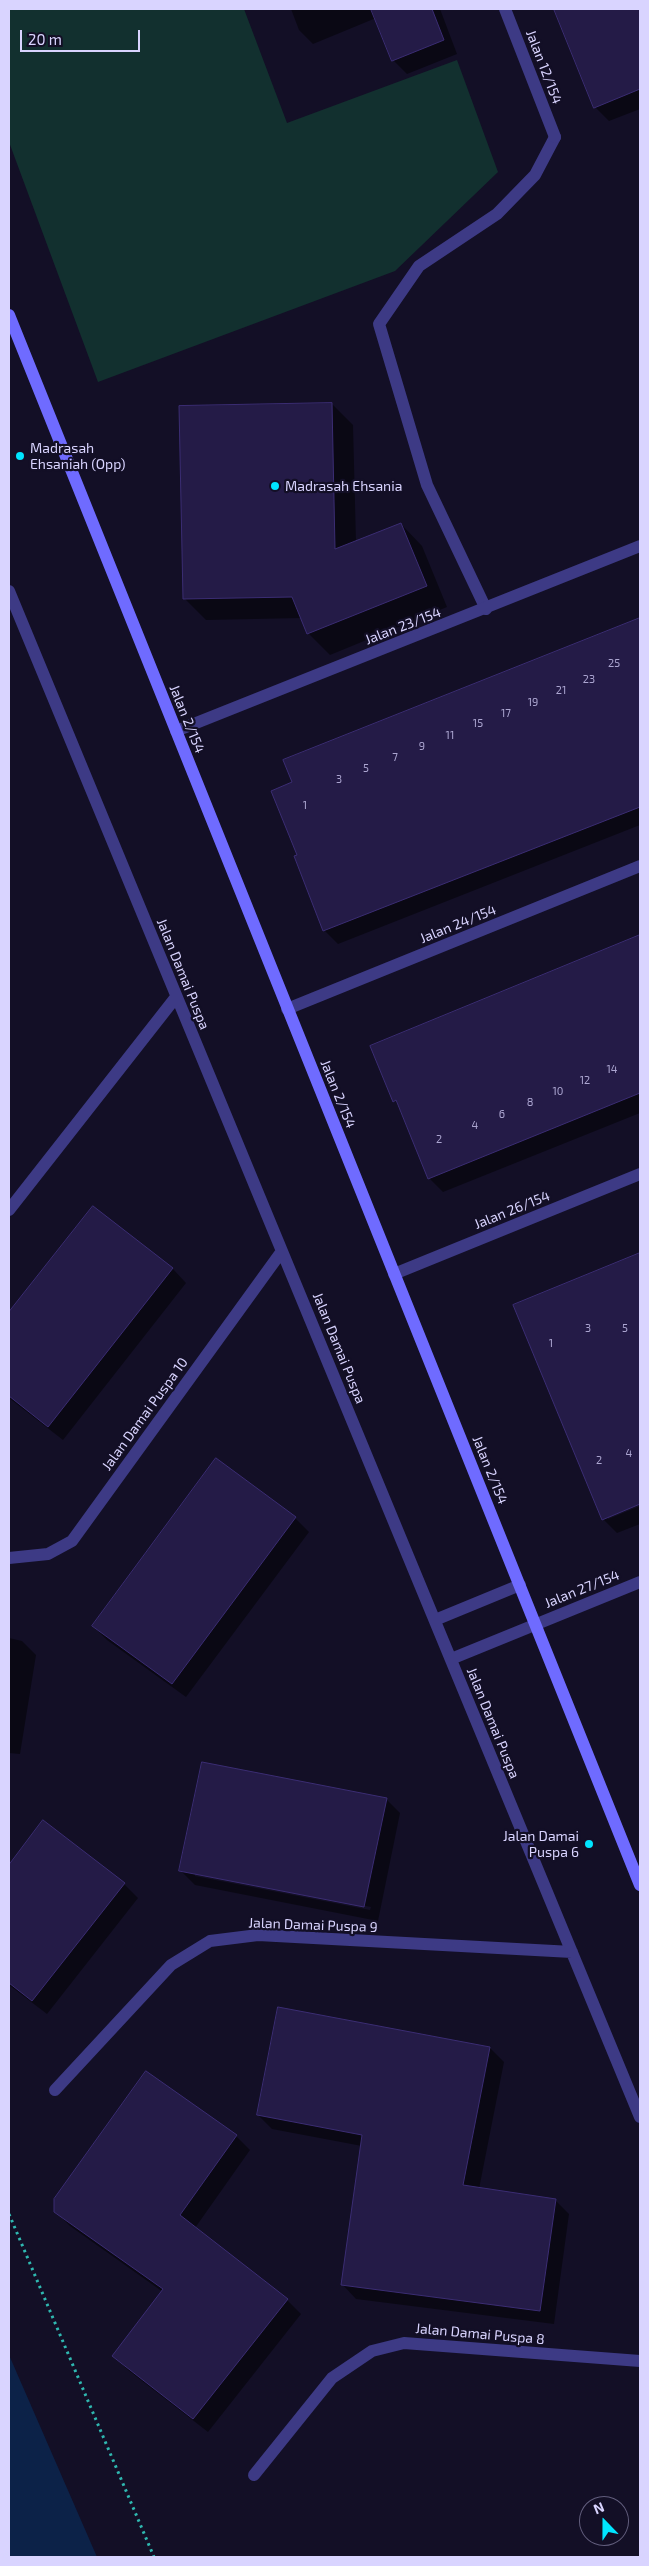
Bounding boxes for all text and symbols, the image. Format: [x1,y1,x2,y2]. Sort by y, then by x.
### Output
scale bar [22,20,142,52]
street label: Jalan 12/154 [522,28,566,106]
text: 20 m [28,30,62,48]
place label: Madrasah Ehsaniah (Opp) [30,440,125,472]
marker: Madrasah Ehsaniah (Opp) [14,450,26,462]
place label: Madrasah Ehsania [285,478,402,494]
marker: Madrasah Ehsania [269,480,281,492]
street label: Jalan 23/154 [363,604,443,648]
house number: 25 [608,656,620,670]
house number: 23 [583,672,595,686]
street label: Jalan 2/154 [166,682,208,756]
house number: 21 [556,683,566,697]
house number: 19 [528,695,538,709]
house number: 17 [501,706,511,720]
house number: 15 [473,716,483,730]
house number: 11 [446,728,454,742]
house number: 9 [419,739,425,753]
house number: 7 [392,750,398,764]
house number: 5 [363,761,369,775]
house number: 3 [336,772,342,786]
house number: 1 [303,798,307,812]
street label: Jalan 24/154 [417,901,499,947]
street label: Jalan Damai Puspa [153,916,213,1032]
street label: Jalan 2/154 [317,1057,359,1131]
house number: 14 [606,1062,618,1076]
house number: 12 [580,1073,590,1087]
house number: 10 [552,1084,564,1098]
house number: 8 [527,1095,533,1109]
house number: 6 [499,1107,505,1121]
house number: 4 [472,1118,478,1132]
house number: 2 [436,1132,442,1146]
street label: Jalan 26/154 [472,1187,552,1233]
street label: Jalan Damai Puspa [309,1290,369,1406]
house number: 3 [585,1321,591,1335]
house number: 5 [622,1321,628,1335]
house number: 1 [549,1336,553,1350]
street label: Jalan Damai Puspa 10 [98,1354,192,1474]
street label: Jalan 2/154 [469,1433,511,1507]
house number: 4 [626,1446,632,1460]
house number: 2 [596,1453,602,1467]
street label: Jalan 27/154 [542,1566,622,1612]
street label: Jalan Damai Puspa [463,1665,523,1781]
place label: Jalan Damai Puspa 6 [503,1828,579,1860]
marker: Jalan Damai Puspa 6 [583,1838,595,1850]
street label: Jalan Damai Puspa 9 [248,1914,378,1936]
street label: Jalan Damai Puspa 8 [415,2320,545,2348]
north arrow [579,2496,629,2546]
text: N [591,2498,606,2517]

